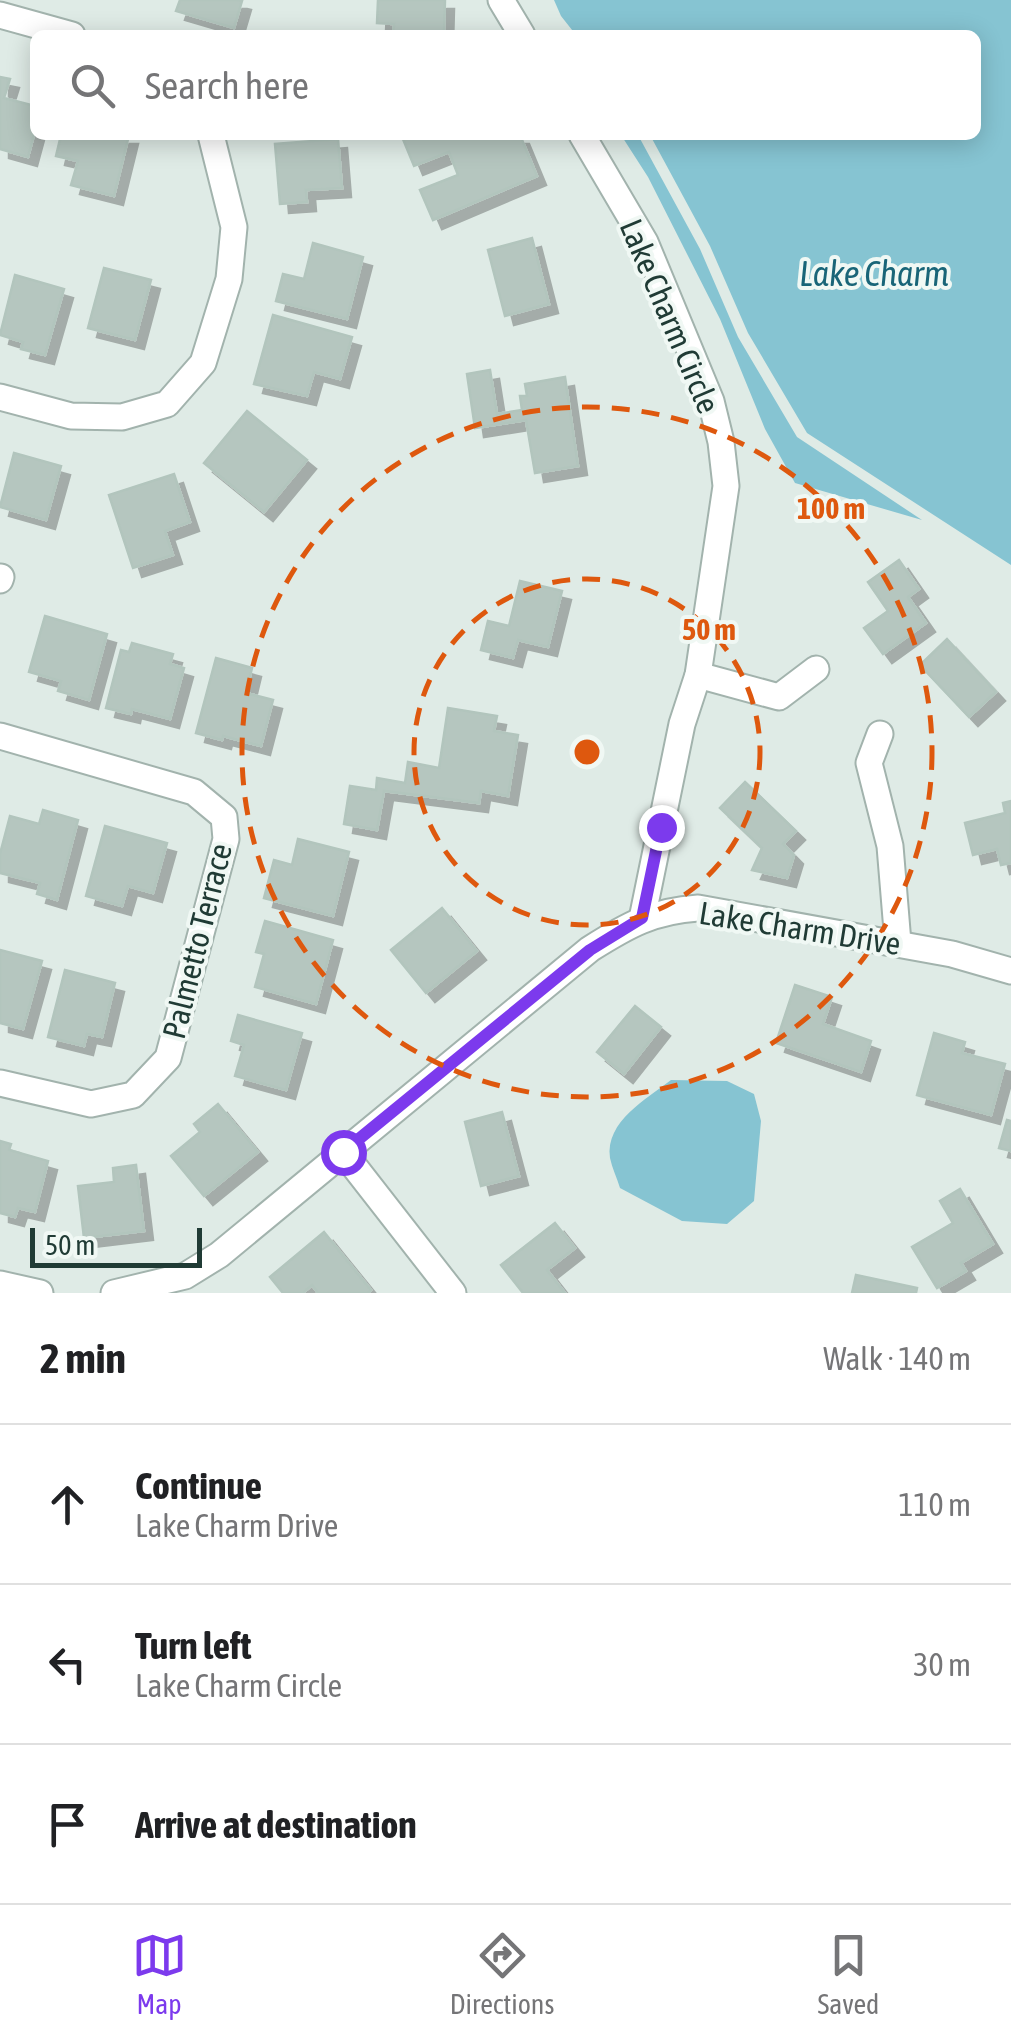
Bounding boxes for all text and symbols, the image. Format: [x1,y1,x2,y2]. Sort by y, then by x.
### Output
search box [30,30,981,140]
icon: search [65,58,120,113]
text: Search here [145,64,309,107]
street label: Lake Charm Circle [613,213,727,419]
water label: Lake Charm [799,253,949,293]
text: 100 m [797,491,865,525]
text: 50 m [682,612,736,646]
centre of rings [569,734,605,770]
route end [639,805,685,851]
street label: Palmetto Terrace [155,840,239,1042]
street label: Lake Charm Drive [697,894,903,962]
route start [321,1130,367,1176]
scale bar [30,1223,202,1268]
text: 50 m [45,1229,95,1261]
text: 2 min [40,1334,126,1382]
text: Walk · 140 m [823,1340,971,1377]
text: Continue [135,1464,262,1507]
icon: ahead [40,1477,95,1532]
text: 110 m [898,1486,971,1523]
text: Lake Charm Drive [135,1507,338,1544]
text: Turn left [135,1624,251,1667]
icon: left [40,1637,95,1692]
text: 30 m [913,1646,971,1683]
text: Lake Charm Circle [135,1667,342,1704]
icon: arrive [40,1797,95,1852]
text: Arrive at destination [135,1803,417,1846]
tab: Map [132,1928,187,2020]
tab: Directions [450,1928,554,2020]
tab: Saved [818,1928,879,2020]

